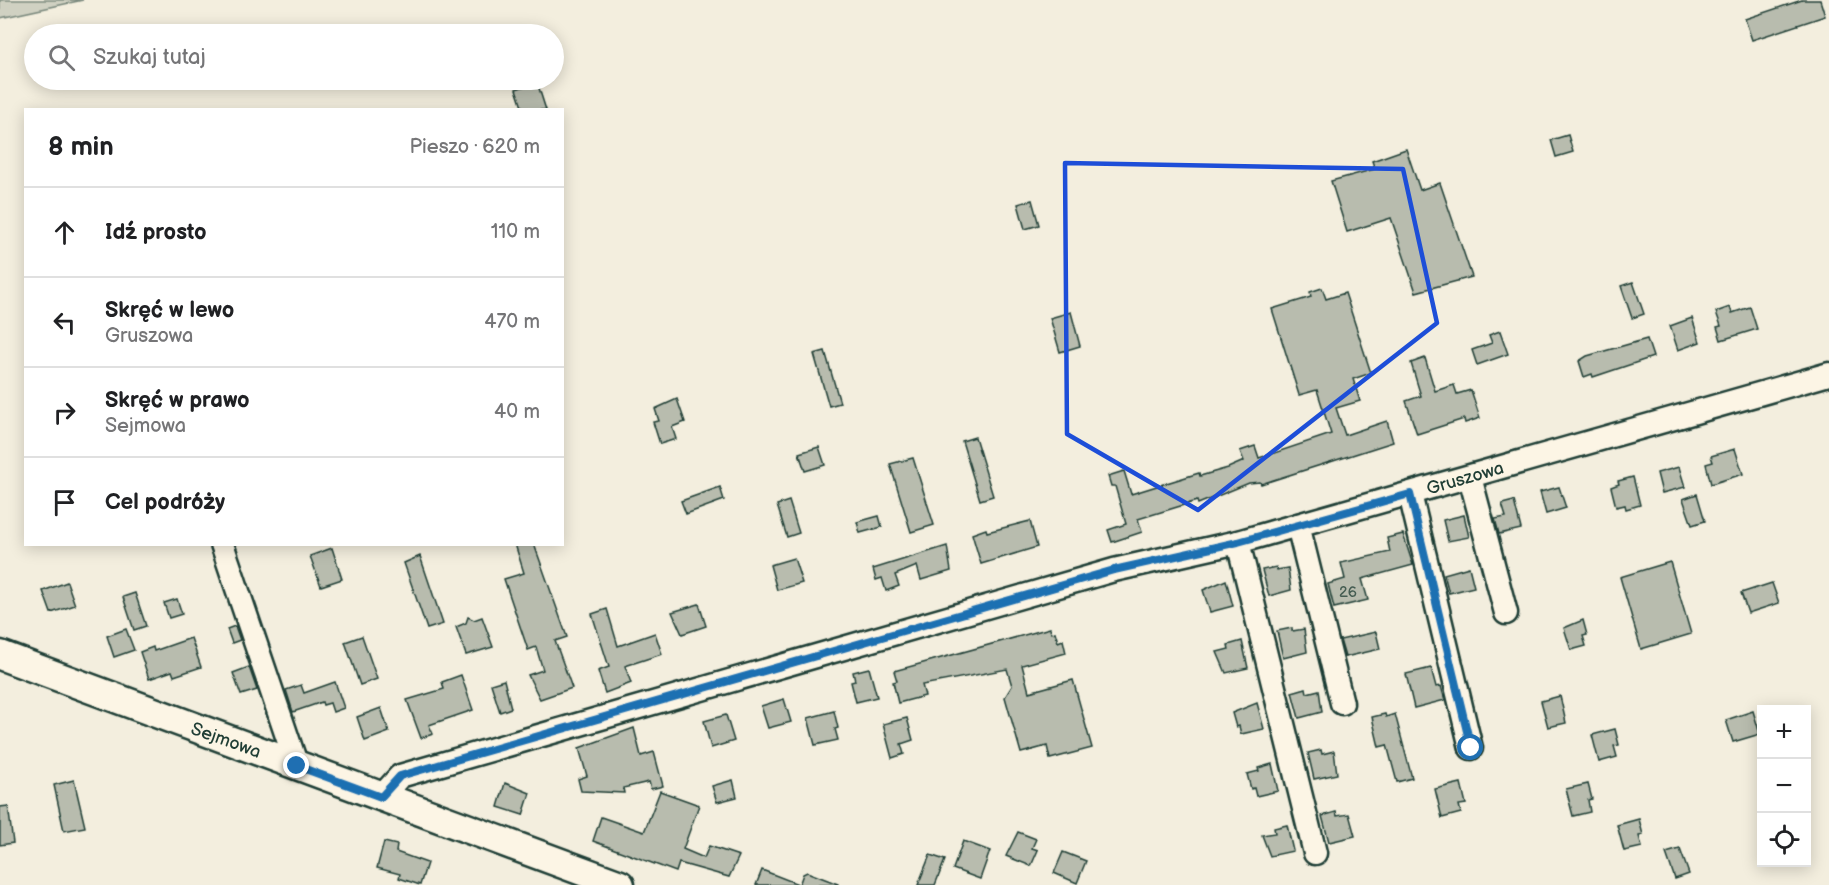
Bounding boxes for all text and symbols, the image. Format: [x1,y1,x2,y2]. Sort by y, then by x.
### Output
search box [24,24,564,90]
icon: search [45,41,78,74]
text: Szukaj tutaj [93,44,206,71]
text: 8 min [48,132,114,163]
text: Pieszo · 620 m [410,135,540,159]
icon: ahead [48,216,81,249]
text: Idź prosto [105,219,207,246]
text: 110 m [491,220,540,244]
text: Skręć w lewo [105,297,234,324]
icon: left [48,306,81,339]
text: 470 m [484,310,540,334]
text: Gruszowa [105,324,193,348]
text: Skręć w prawo [105,387,250,414]
icon: right [48,396,81,429]
text: 40 m [494,400,540,424]
text: Sejmowa [105,414,186,438]
street label: Gruszowa [1424,457,1506,500]
icon: arrive [48,486,81,519]
text: Cel podróży [105,489,225,516]
house number: 26 [1339,583,1357,602]
map controls [1757,705,1811,867]
button: + [1757,705,1811,759]
street label: Sejmowa [188,718,264,763]
route start [1457,734,1483,760]
route end [283,752,309,778]
button: − [1757,759,1811,813]
button: locate [1757,813,1811,867]

